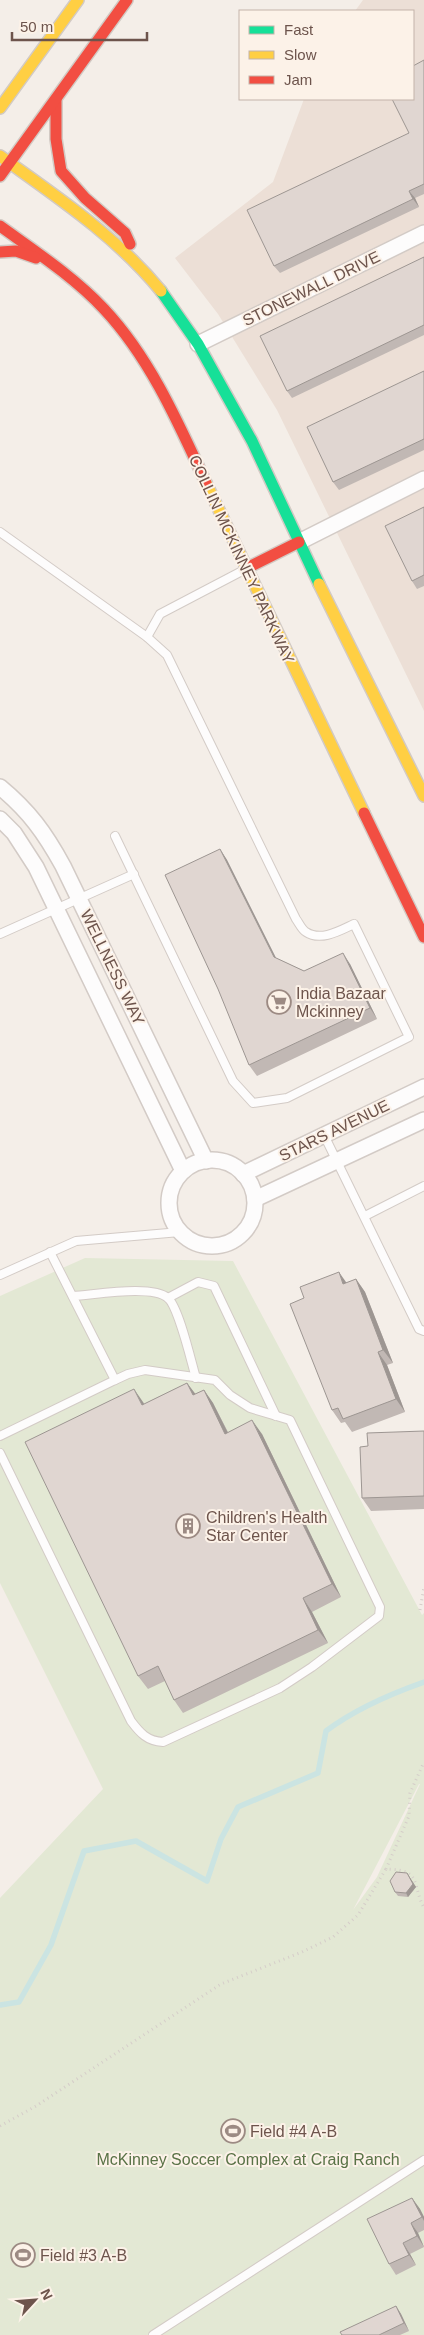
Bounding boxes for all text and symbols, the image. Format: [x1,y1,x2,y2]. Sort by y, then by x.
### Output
scale bar [12,10,148,42]
legend [239,10,414,100]
text: 50 m [20,18,53,35]
text: Fast [284,21,314,38]
text: Slow [284,46,317,63]
text: Jam [284,71,312,88]
street label: STONEWALL DRIVE [240,248,383,329]
street label: COLLIN MCKINNEY PARKWAY [186,452,298,666]
street label: WELLNESS WAY [77,907,148,1028]
place label: India Bazaar Mckinney [296,985,387,1020]
supermarket icon: India Bazaar Mckinney [266,989,292,1015]
street label: STARS AVENUE [276,1096,392,1164]
place label: Children's Health Star Center [206,1509,327,1544]
building icon: Children's Health Star Center [175,1513,201,1539]
sports icon: Field #4 A-B [220,2118,246,2144]
place label: Field #4 A-B [250,2123,337,2140]
park label: McKinney Soccer Complex at Craig Ranch [96,2151,400,2168]
sports icon: Field #3 A-B [10,2242,36,2268]
place label: Field #3 A-B [40,2247,127,2264]
north arrow [10,2275,60,2325]
text: N [37,2286,56,2302]

